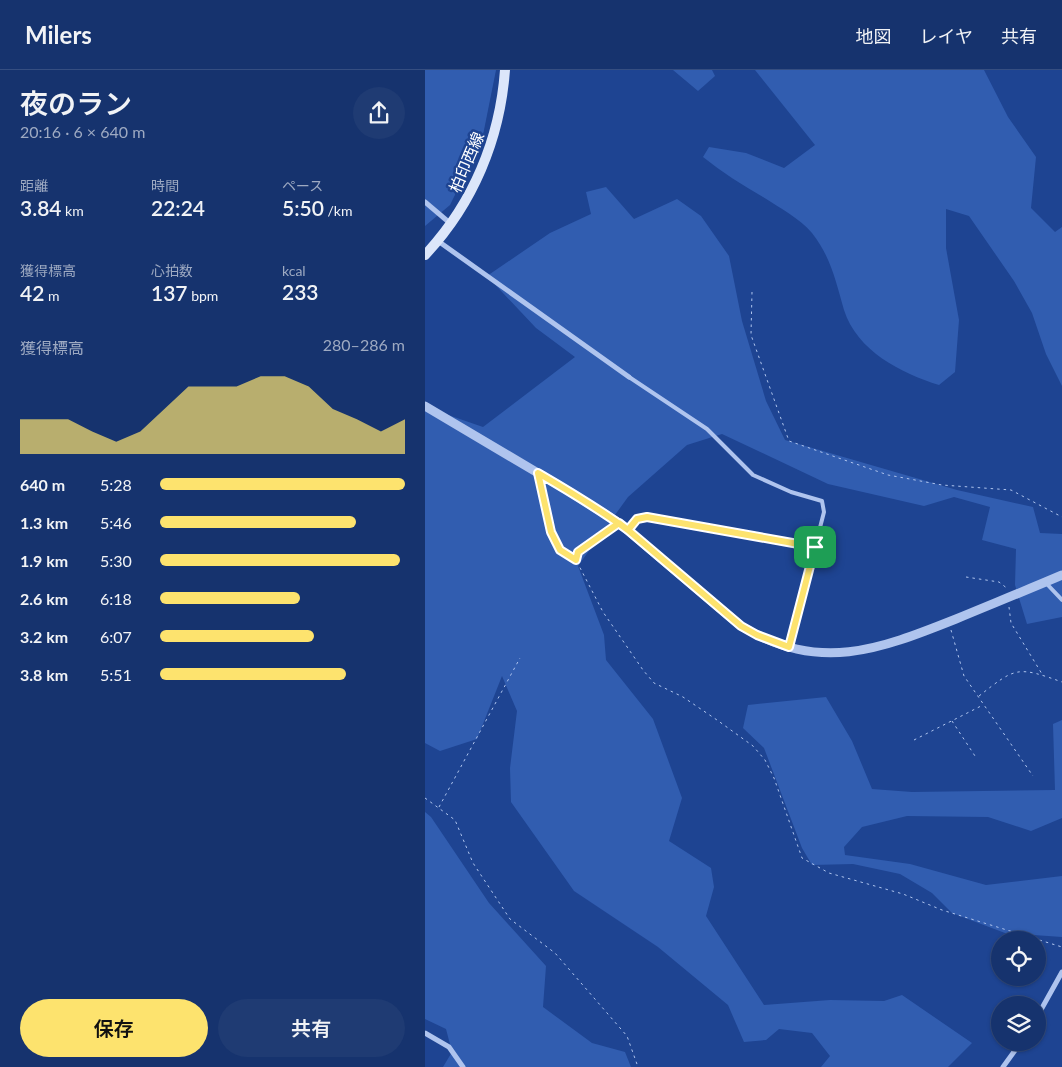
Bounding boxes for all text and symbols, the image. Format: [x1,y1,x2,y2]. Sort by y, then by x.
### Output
text: Milers [25,20,92,49]
text: 地図 [856,25,892,47]
text: レイヤ [920,25,973,47]
text: 共有 [1001,25,1037,47]
text: 夜のラン [20,86,132,120]
button: share [353,87,405,139]
text: 20:16 · 6 × 640 m [20,122,145,141]
street label: 柏印西線 [445,129,487,195]
text: 距離 [20,177,48,194]
text: 時間 [151,177,179,194]
text: ペース [282,177,323,194]
text: 3.84 [20,195,62,220]
text: 22:24 [151,195,205,220]
text: 5:50 [282,195,324,220]
text: km [62,202,84,219]
text: /km [324,202,352,219]
text: 獲得標高 [20,262,76,279]
text: 心拍数 [151,262,193,279]
text: kcal [282,262,306,279]
text: 233 [282,279,319,304]
text: 42 [20,280,44,305]
text: 137 [151,280,188,305]
text: m [44,287,59,304]
text: bpm [188,287,218,304]
text: 280–286 m [323,335,405,354]
text: 獲得標高 [20,338,84,357]
text: 640 m [20,475,65,494]
text: 5:28 [100,475,132,494]
text: 1.3 km [20,513,68,532]
text: 5:46 [100,513,132,532]
pin [794,526,836,568]
icon: arrive [801,533,829,561]
text: 1.9 km [20,551,68,570]
text: 5:30 [100,551,132,570]
text: 2.6 km [20,589,68,608]
text: 6:18 [100,589,132,608]
text: 3.2 km [20,627,68,646]
text: 6:07 [100,627,132,646]
text: 3.8 km [20,665,68,684]
text: 5:51 [100,665,132,684]
map controls [991,931,1046,1051]
button: locate [991,931,1046,986]
button: layers [991,996,1046,1051]
button: 保存 [20,999,208,1057]
button: 共有 [218,999,405,1057]

